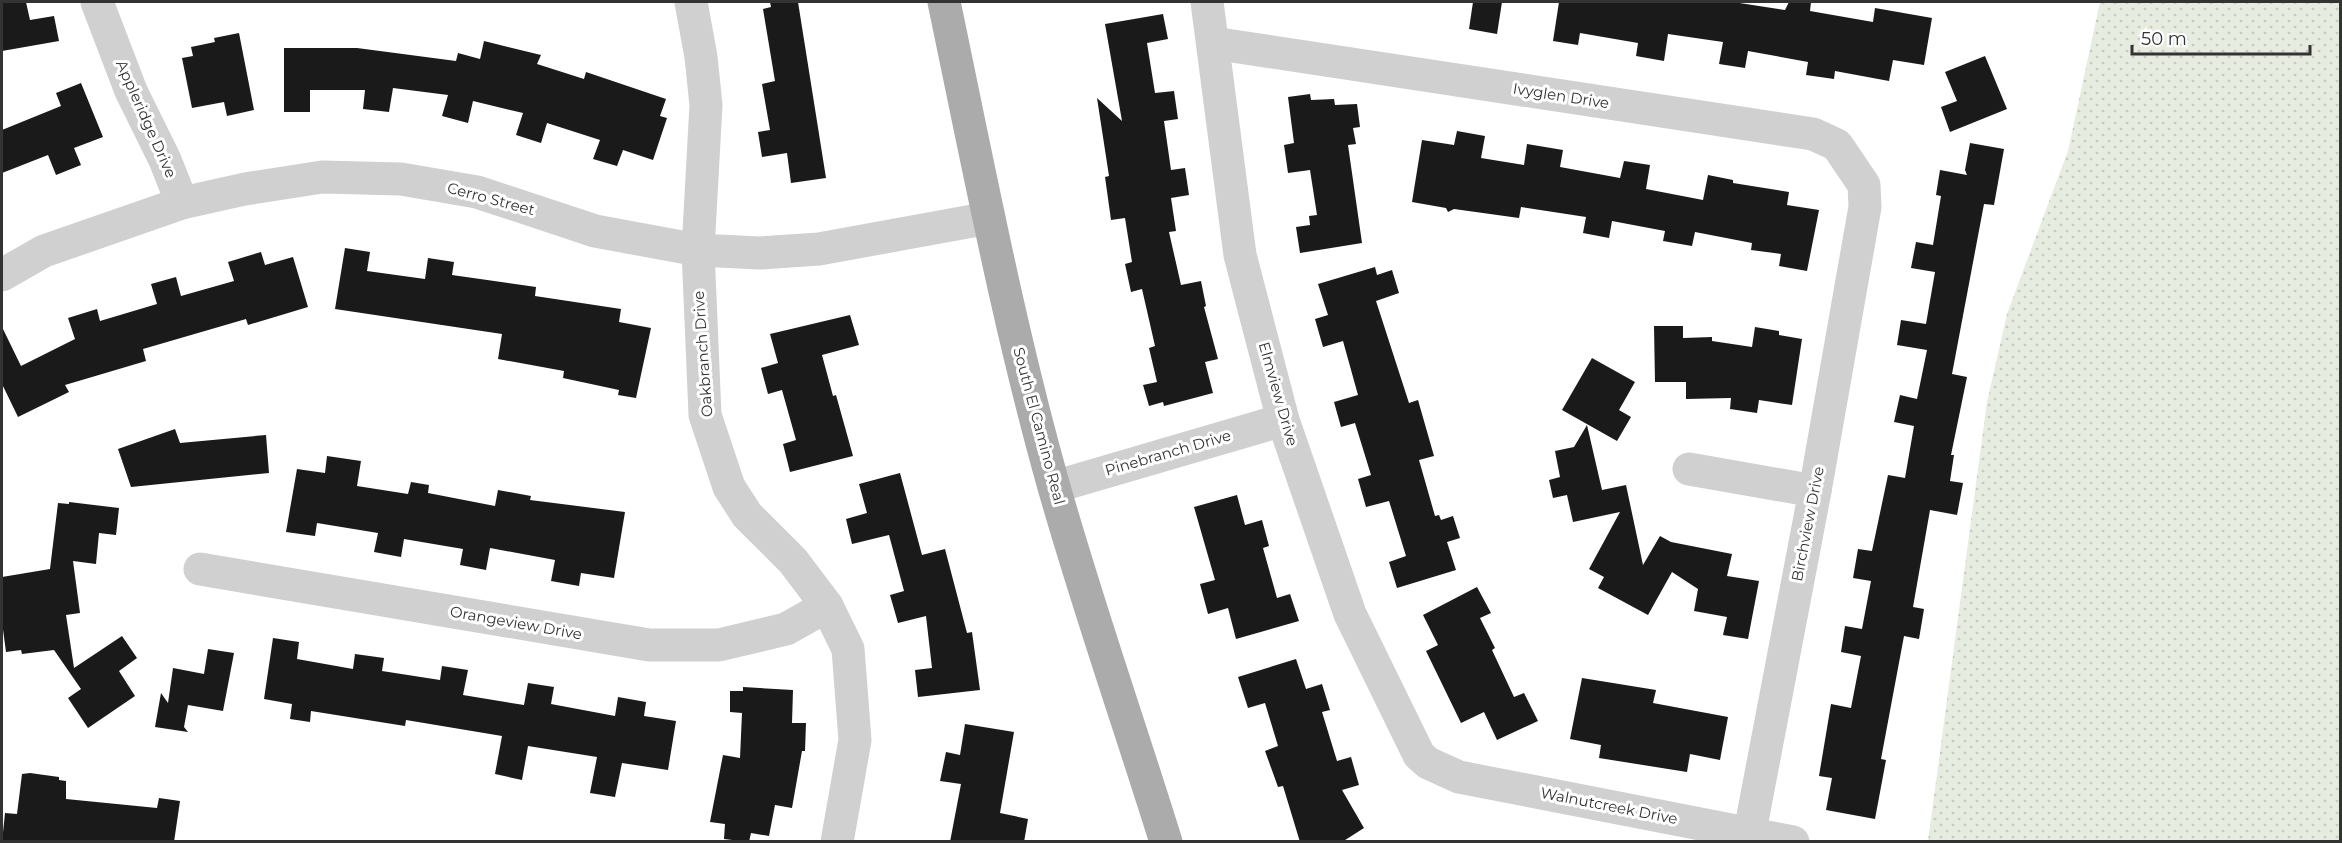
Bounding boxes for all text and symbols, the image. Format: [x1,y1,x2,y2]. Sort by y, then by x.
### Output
scale bar [2132,18,2310,56]
text: 50 m [2141,28,2187,50]
street label: Appleridge Drive [112,57,181,181]
street label: Ivyglen Drive [1512,79,1611,112]
street label: Cerro Street [445,178,537,219]
street label: Oakbranch Drive [689,290,716,418]
street label: Elmview Drive [1255,340,1302,448]
street label: South El Camino Real [1009,345,1070,507]
street label: Pinebranch Drive [1103,425,1233,480]
street label: Birchview Drive [1787,465,1828,583]
street label: Orangeview Drive [449,602,584,643]
street label: Walnutcreek Drive [1539,783,1679,828]

